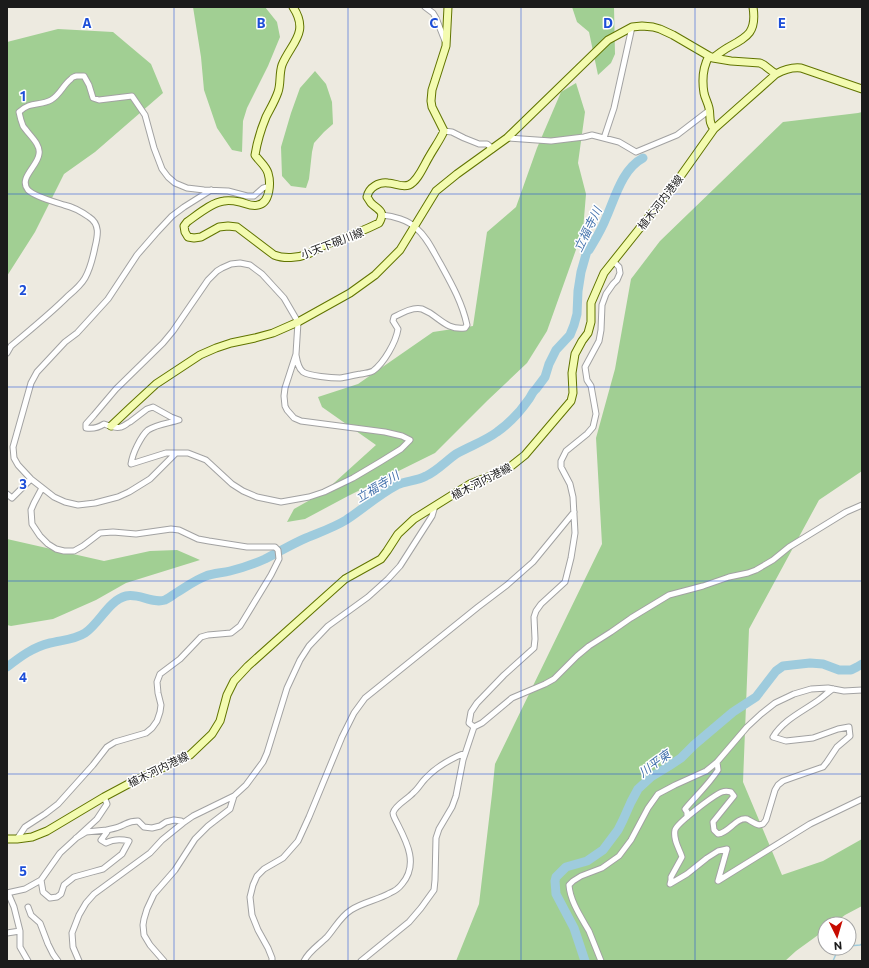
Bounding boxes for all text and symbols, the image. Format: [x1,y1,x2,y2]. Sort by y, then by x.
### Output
text: A [82,15,92,31]
text: B [257,15,266,31]
text: C [430,15,439,31]
text: D [603,15,613,31]
text: E [778,15,786,31]
text: 1 [20,88,26,104]
street label: 植木河内港線 [635,172,685,232]
water label: 立福寺川 [570,203,605,254]
street label: 小天下硯川線 [299,225,365,261]
text: 2 [19,282,27,298]
street label: 植木河内港線 [449,460,513,502]
water label: 立福寺川 [353,467,403,504]
text: 3 [19,476,27,492]
text: 4 [19,669,27,685]
water label: 川平東 [635,746,674,779]
street label: 植木河内港線 [125,749,191,789]
text: 5 [19,863,27,879]
north arrow [817,916,857,956]
text: N [833,940,843,953]

